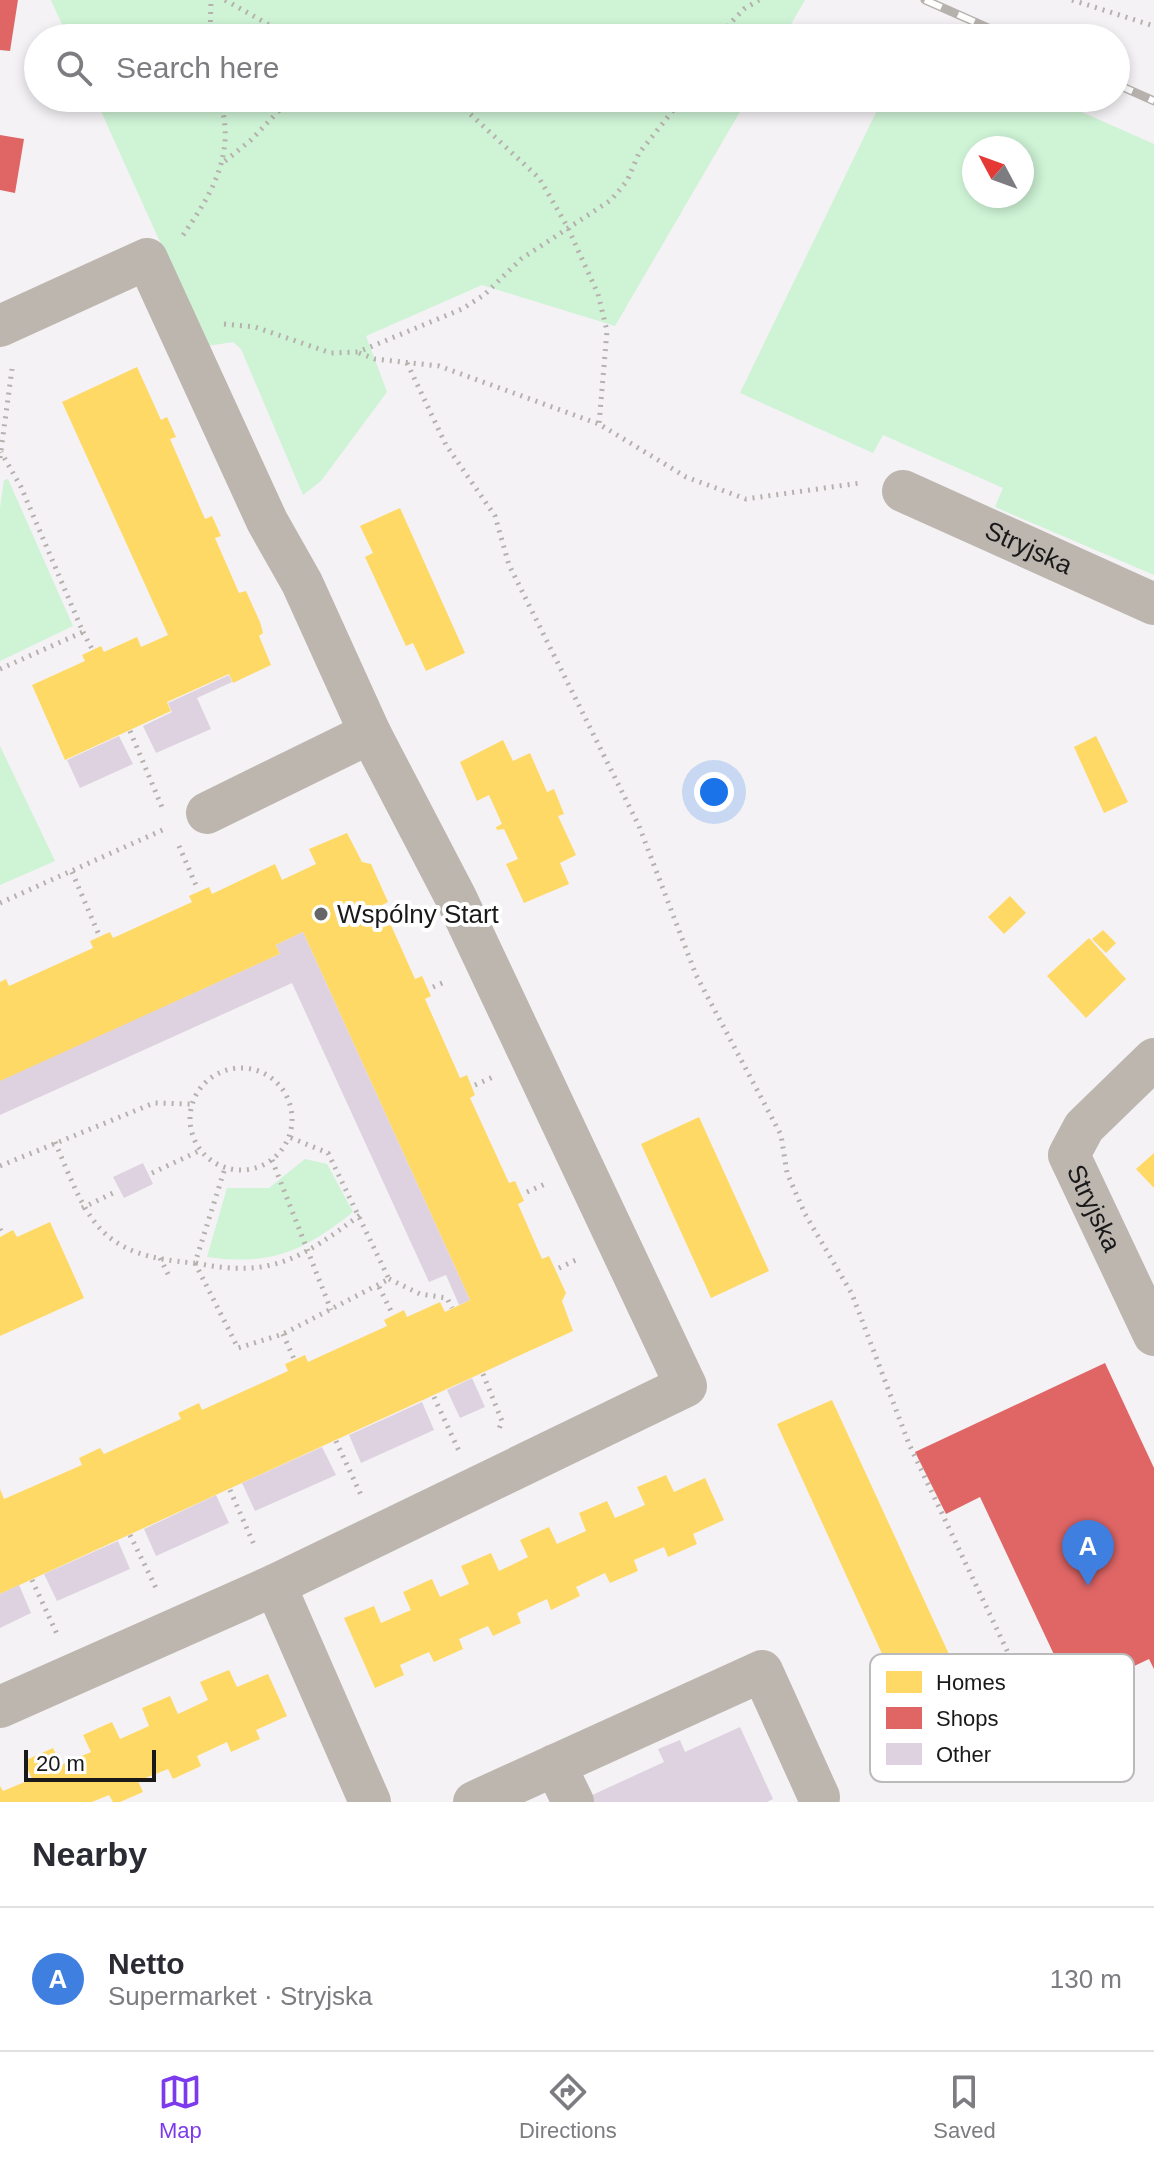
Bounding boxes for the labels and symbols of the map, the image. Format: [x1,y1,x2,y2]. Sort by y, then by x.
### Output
north arrow [962,136,1034,208]
street label: Stryjska [981,515,1078,581]
your location [694,772,734,812]
place label: Wspólny Start [337,899,500,929]
marker: Wspólny Start [312,905,330,923]
street label: Stryjska [1061,1160,1128,1257]
pin: A [1062,1520,1114,1586]
legend [870,1654,1134,1782]
text: Homes [936,1670,1006,1695]
text: Shops [936,1706,998,1731]
text: Other [936,1742,991,1767]
scale bar [24,1746,156,1782]

